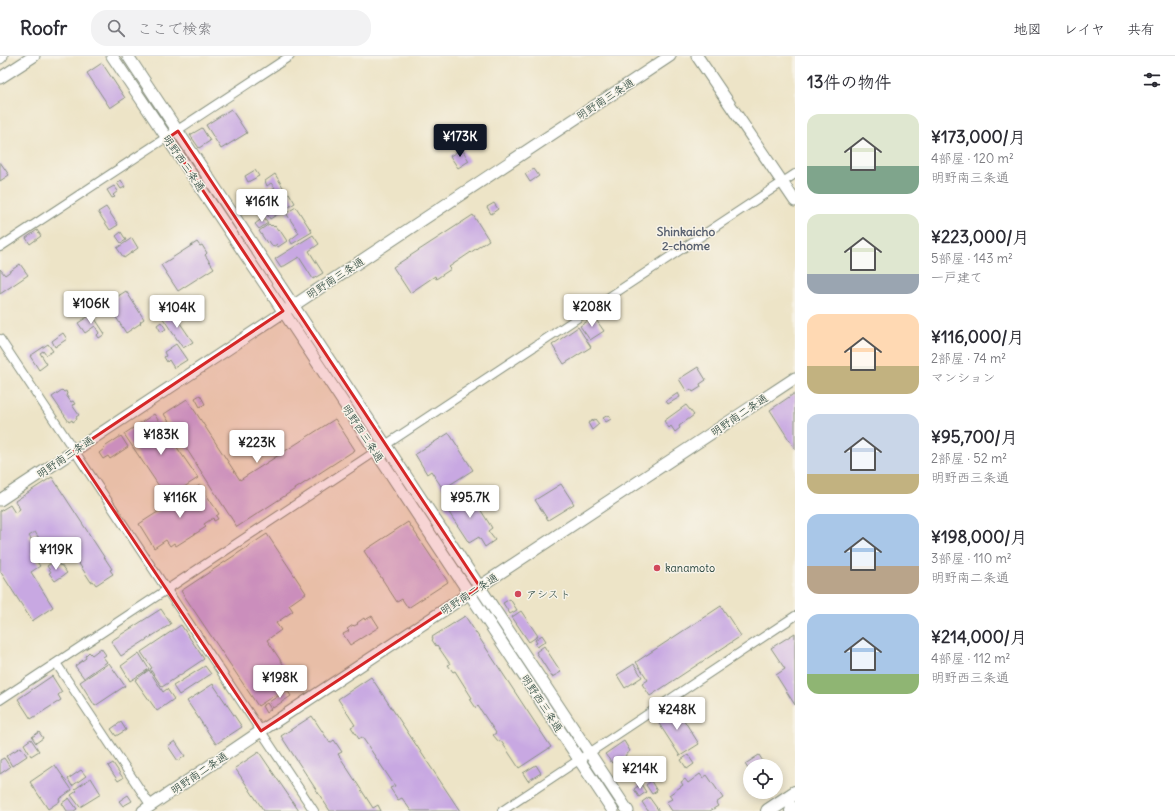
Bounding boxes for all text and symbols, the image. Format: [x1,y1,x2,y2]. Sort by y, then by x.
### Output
search box [91,10,371,46]
text: Roofr [20,16,67,40]
icon: search [105,17,127,39]
text: ここで検索 [137,19,212,38]
text: 地図 [1014,20,1042,38]
text: レイヤ [1064,20,1105,38]
text: 共有 [1127,20,1155,38]
icon: filters [1141,69,1163,91]
text: 13件の物件 [807,71,891,93]
street label: 明野南三条通 [574,75,636,123]
pin: ¥173K [432,124,488,158]
text: ¥173,000/月 [931,126,1026,148]
text: ¥173K [443,128,477,145]
icon: home [839,130,887,178]
street label: 明野西三条通 [160,132,208,194]
text: 4部屋 · 120 m² [931,150,1014,167]
text: 明野南三条通 [931,169,1009,186]
pin: ¥161K [234,189,290,223]
text: ¥161K [245,193,279,210]
district label: Shinkaicho 2-chome [657,224,716,253]
text: ¥223,000/月 [931,226,1029,248]
icon: home [839,230,887,278]
text: 5部屋 · 143 m² [931,250,1013,267]
street label: 明野南三条通 [304,254,366,302]
text: 一戸建て [931,269,983,286]
pin: ¥106K [63,291,119,325]
pin: ¥208K [564,294,620,328]
text: ¥106K [73,295,109,312]
pin: ¥104K [149,295,205,329]
text: ¥208K [573,298,611,315]
text: ¥104K [159,299,195,316]
text: ¥116,000/月 [931,326,1024,348]
icon: home [839,330,887,378]
text: 2部屋 · 74 m² [931,350,1006,367]
text: マンション [931,369,995,386]
street label: 明野南二条通 [708,391,770,439]
street label: 明野西三条通 [339,402,387,464]
pin: ¥183K [133,422,189,456]
text: ¥183K [143,426,179,443]
text: ¥95,700/月 [931,426,1018,448]
pin: ¥223K [229,430,285,464]
icon: home [839,430,887,478]
street label: 明野南三条通 [34,433,96,481]
text: ¥223K [238,434,276,451]
text: 2部屋 · 52 m² [931,450,1007,467]
text: 明野西三条通 [931,469,1009,486]
pin: ¥116K [152,485,208,519]
pin: ¥95.7K [437,485,503,519]
text: ¥116K [163,489,197,506]
text: ¥95.7K [450,489,490,506]
text: ¥198,000/月 [931,526,1027,548]
icon: home [839,530,887,578]
pin: ¥119K [28,537,84,571]
text: ¥119K [39,541,73,558]
text: 3部屋 · 110 m² [931,550,1012,567]
place label: kanamoto [665,561,715,575]
marker: kanamoto [652,563,662,573]
text: 明野南二条通 [931,569,1009,586]
street label: 明野南二条通 [438,570,500,618]
place label: アシスト [526,587,571,601]
marker: アシスト [513,589,523,599]
text: ¥214,000/月 [931,626,1027,648]
icon: home [839,630,887,678]
text: 4部屋 · 112 m² [931,650,1010,667]
pin: ¥198K [252,665,308,699]
text: ¥198K [262,669,298,686]
text: 明野西三条通 [931,669,1009,686]
street label: 明野西三条通 [518,672,566,734]
pin: ¥248K [649,697,705,731]
text: ¥248K [658,701,696,718]
street label: 明野南二条通 [168,749,230,797]
pin: ¥214K [612,756,668,790]
map controls [743,759,783,799]
button: locate [743,759,783,799]
text: ¥214K [622,760,658,777]

